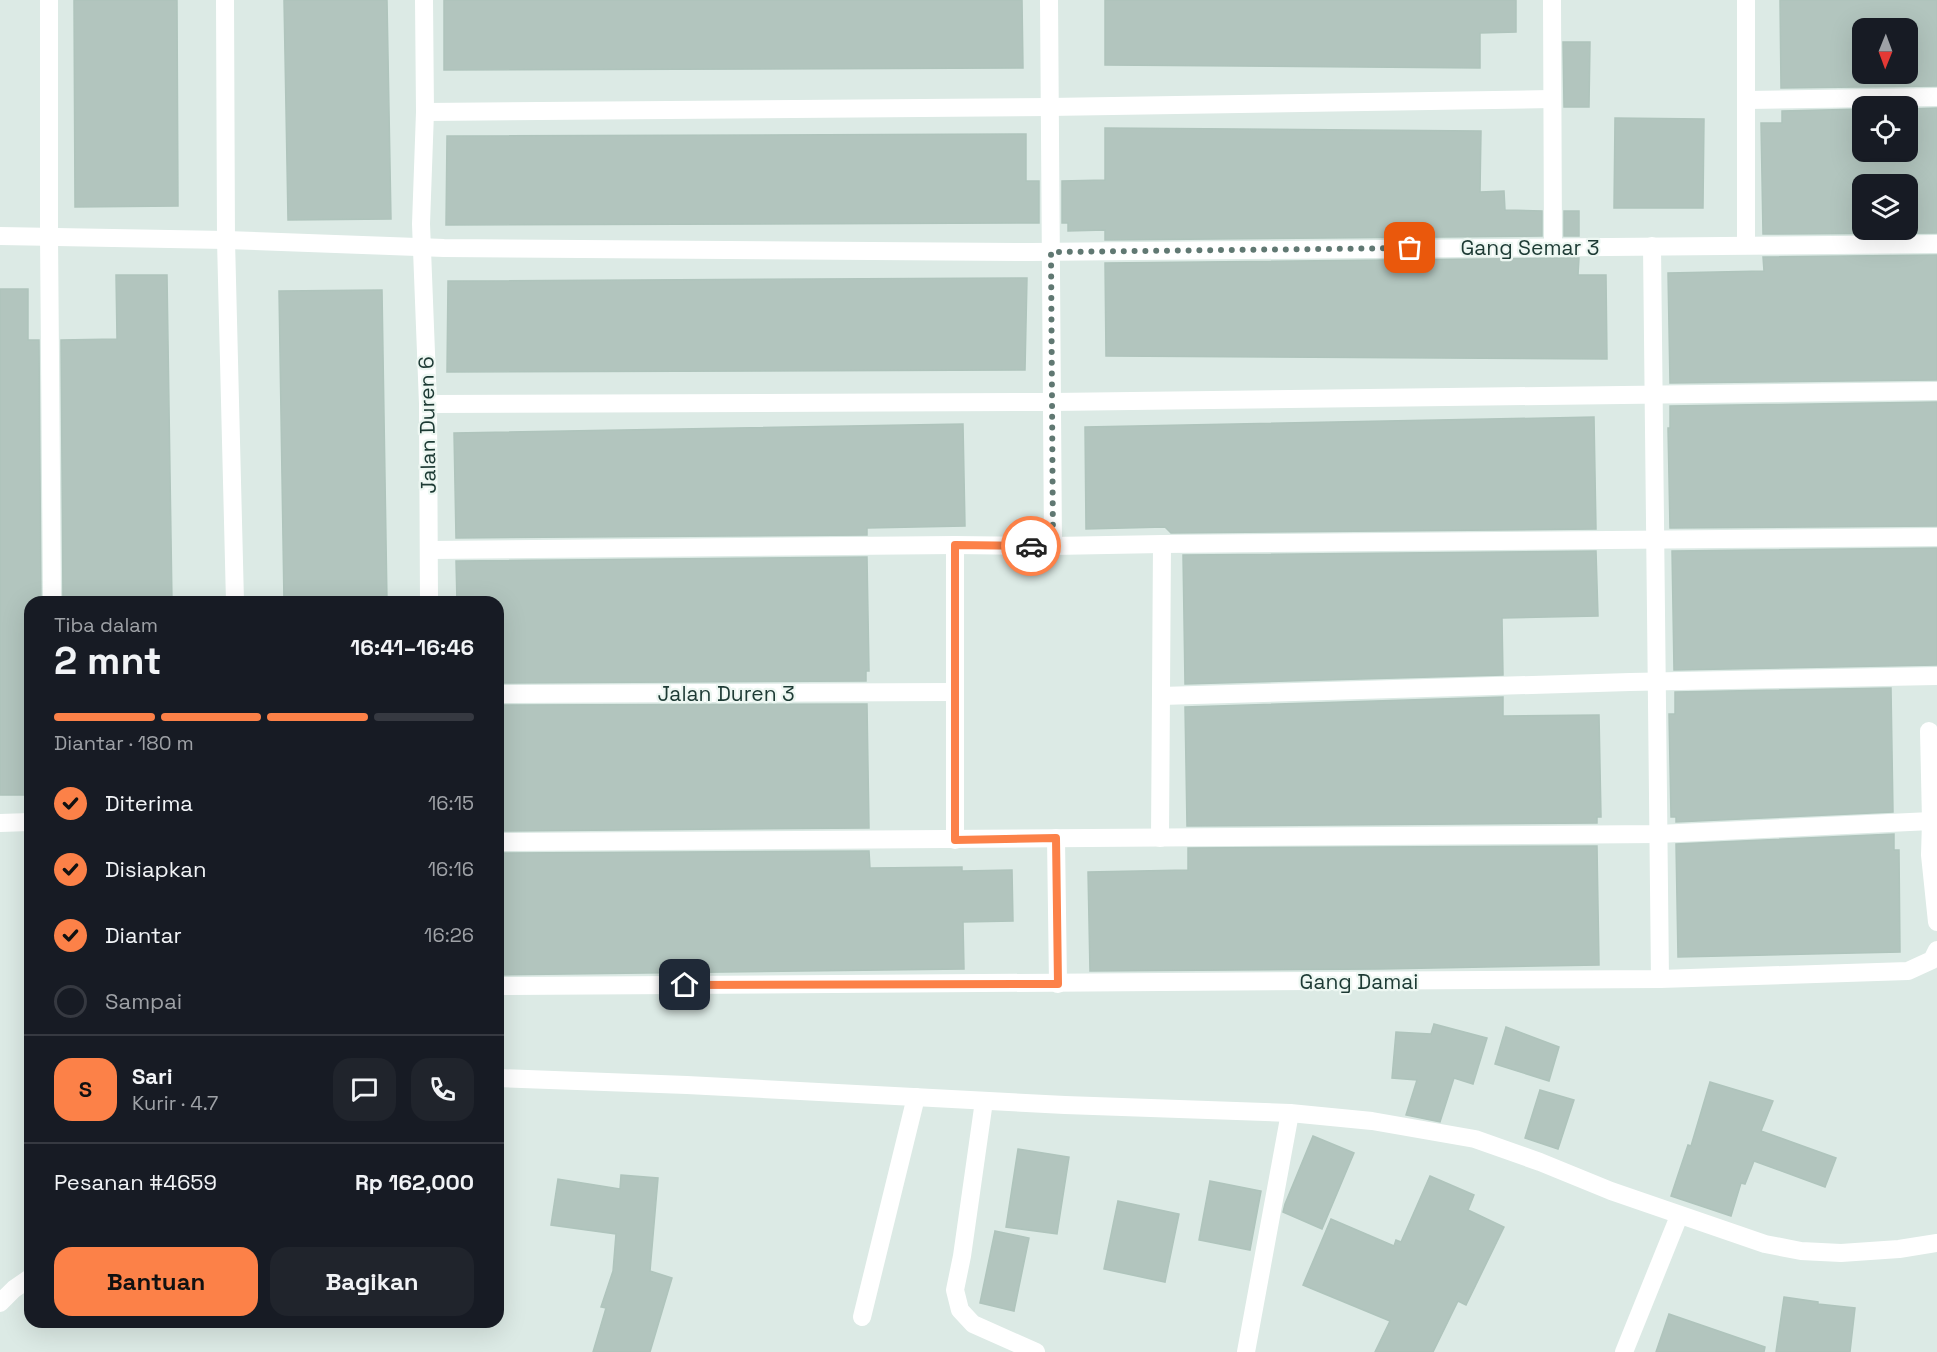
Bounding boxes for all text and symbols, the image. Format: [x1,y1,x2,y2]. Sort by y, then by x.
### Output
north arrow [1852,18,1918,84]
map controls [1852,18,1918,240]
button: locate [1852,96,1918,162]
button: layers [1852,174,1918,240]
pin [1384,222,1435,273]
icon: bag [1393,231,1426,264]
street label: Gang Semar 3 [1460,234,1600,261]
street label: Jalan Duren 6 [412,356,442,494]
courier [1001,516,1061,576]
icon: car [1015,530,1048,563]
text: Tiba dalam [54,612,158,638]
text: 16:41–16:46 [350,633,474,661]
text: 2 mnt [54,636,162,685]
street label: Jalan Duren 3 [657,680,795,707]
text: Diantar · 180 m [54,730,194,756]
icon: check [54,787,87,820]
text: Diterima [105,789,193,817]
text: 16:15 [428,790,474,816]
icon: check [54,853,87,886]
text: Disiapkan [105,855,207,883]
text: 16:16 [428,856,474,882]
icon: check [54,919,87,952]
text: Diantar [105,921,182,949]
text: 16:26 [424,922,474,948]
pin [659,959,710,1010]
icon: home [668,968,701,1001]
street label: Gang Damai [1300,968,1418,995]
text: Sampai [105,987,182,1015]
button: chat [333,1058,396,1121]
button: phone [411,1058,474,1121]
text: Sari [132,1062,173,1090]
text: S [79,1075,92,1103]
text: Kurir · 4.7 [132,1090,218,1116]
text: Pesanan #4659 [54,1168,217,1196]
text: Rp 162,000 [355,1168,474,1196]
button: Bantuan [54,1247,258,1316]
button: Bagikan [270,1247,474,1316]

